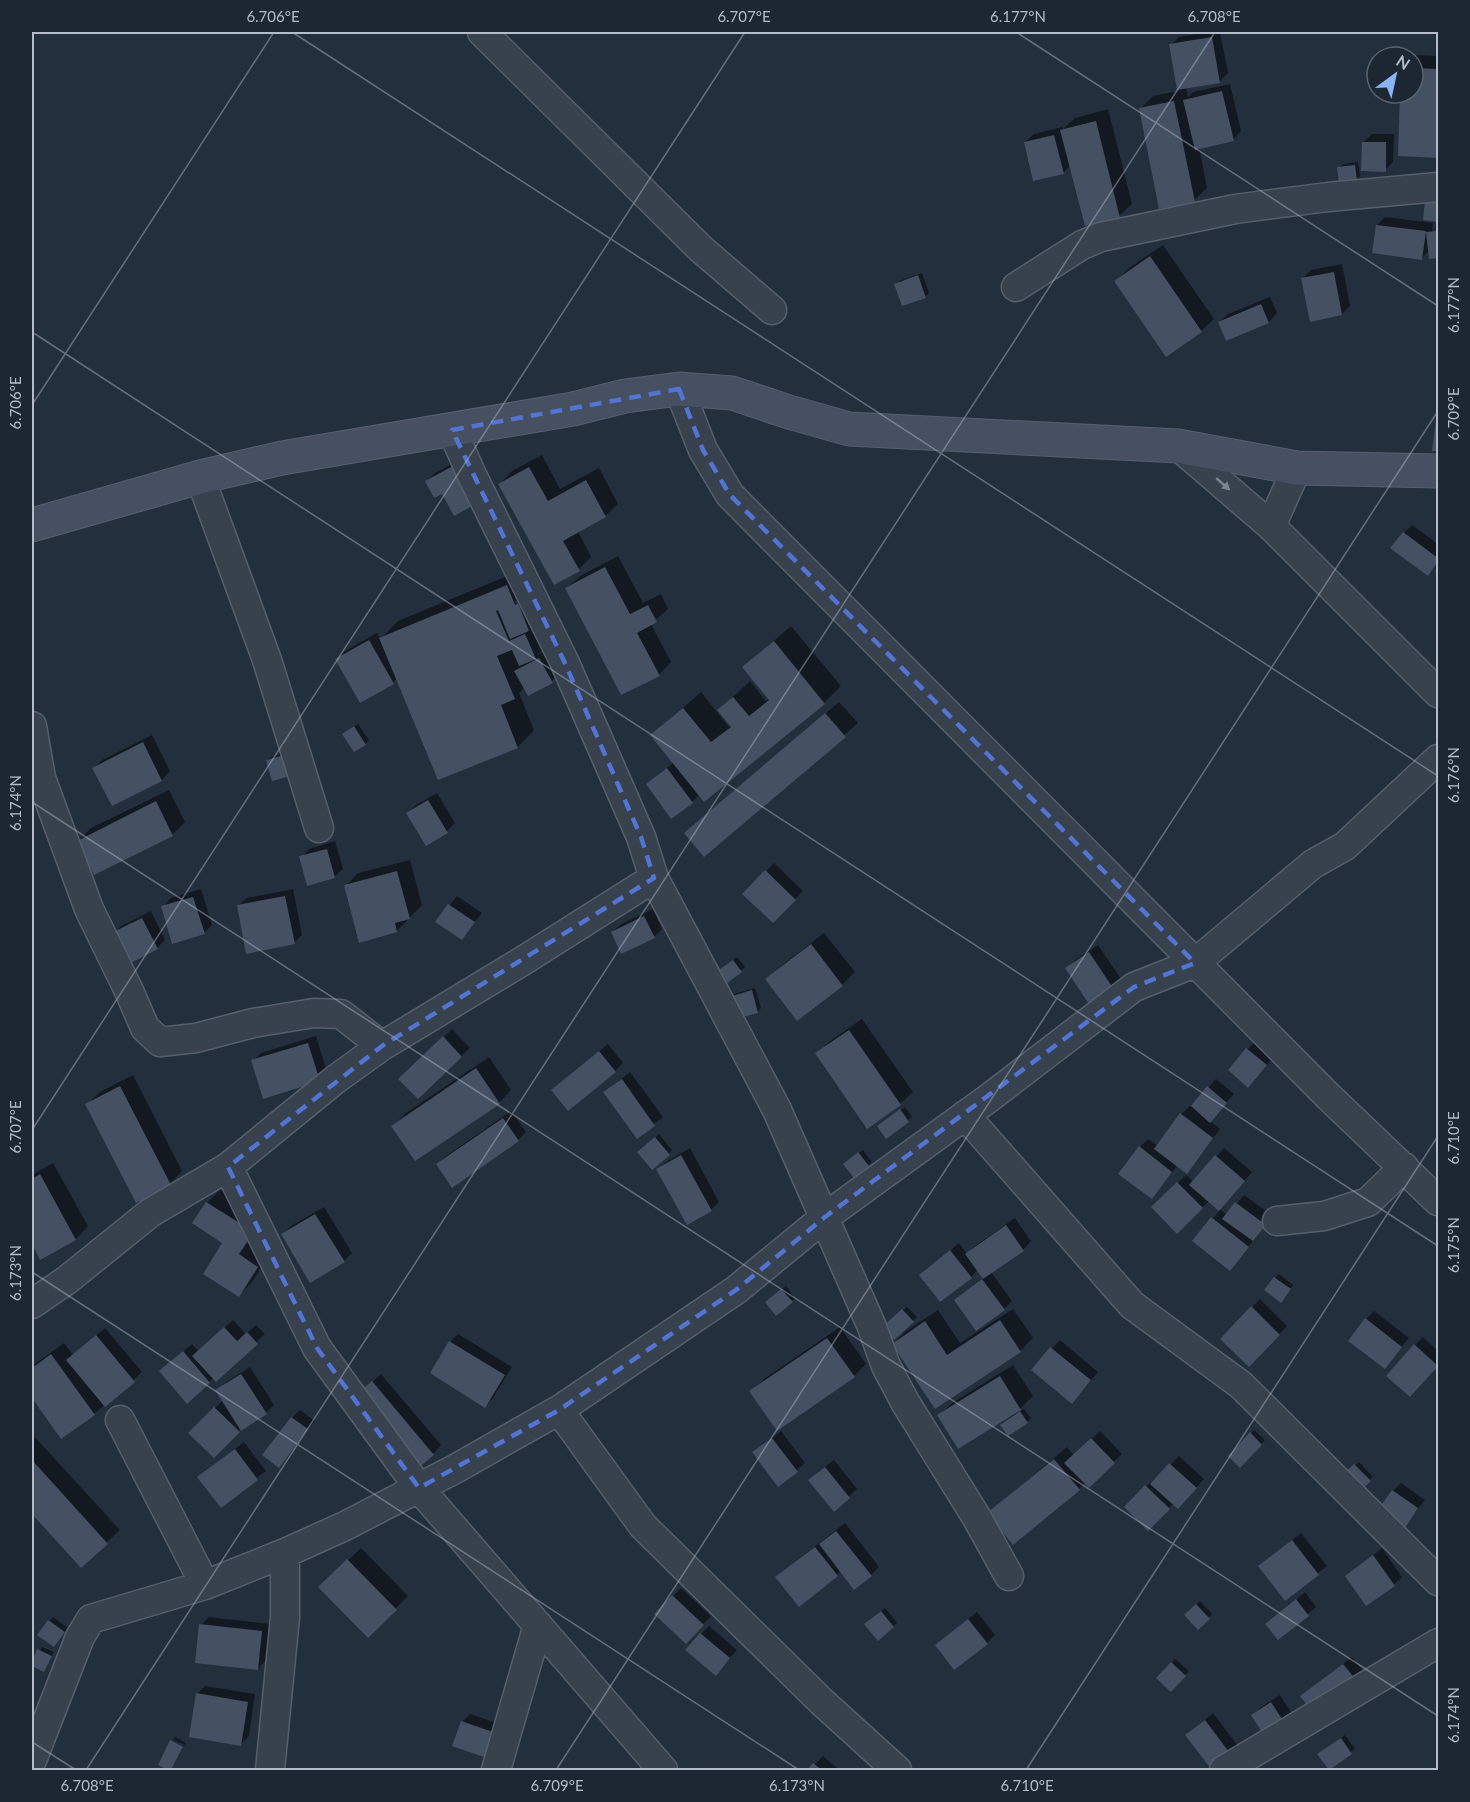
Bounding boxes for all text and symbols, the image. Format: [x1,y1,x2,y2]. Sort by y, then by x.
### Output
text: 6.706°E [246,7,300,25]
text: 6.707°E [717,7,771,25]
text: 6.177°N [990,7,1046,25]
text: 6.708°E [1187,7,1241,25]
north arrow [1365,45,1425,105]
text: N [1393,51,1414,73]
text: 6.177°N [1444,277,1462,333]
text: 6.706°E [6,376,24,430]
text: 6.709°E [1444,387,1462,441]
one-way arrow [1215,478,1231,491]
text: 6.176°N [1444,747,1462,803]
text: 6.174°N [6,775,24,831]
text: 6.707°E [6,1100,24,1154]
text: 6.710°E [1444,1111,1462,1165]
text: 6.175°N [1444,1217,1462,1273]
text: 6.173°N [6,1245,24,1301]
text: 6.174°N [1444,1687,1462,1743]
text: 6.708°E [60,1776,114,1794]
text: 6.709°E [530,1776,584,1794]
text: 6.173°N [769,1776,825,1794]
text: 6.710°E [1000,1776,1054,1794]

